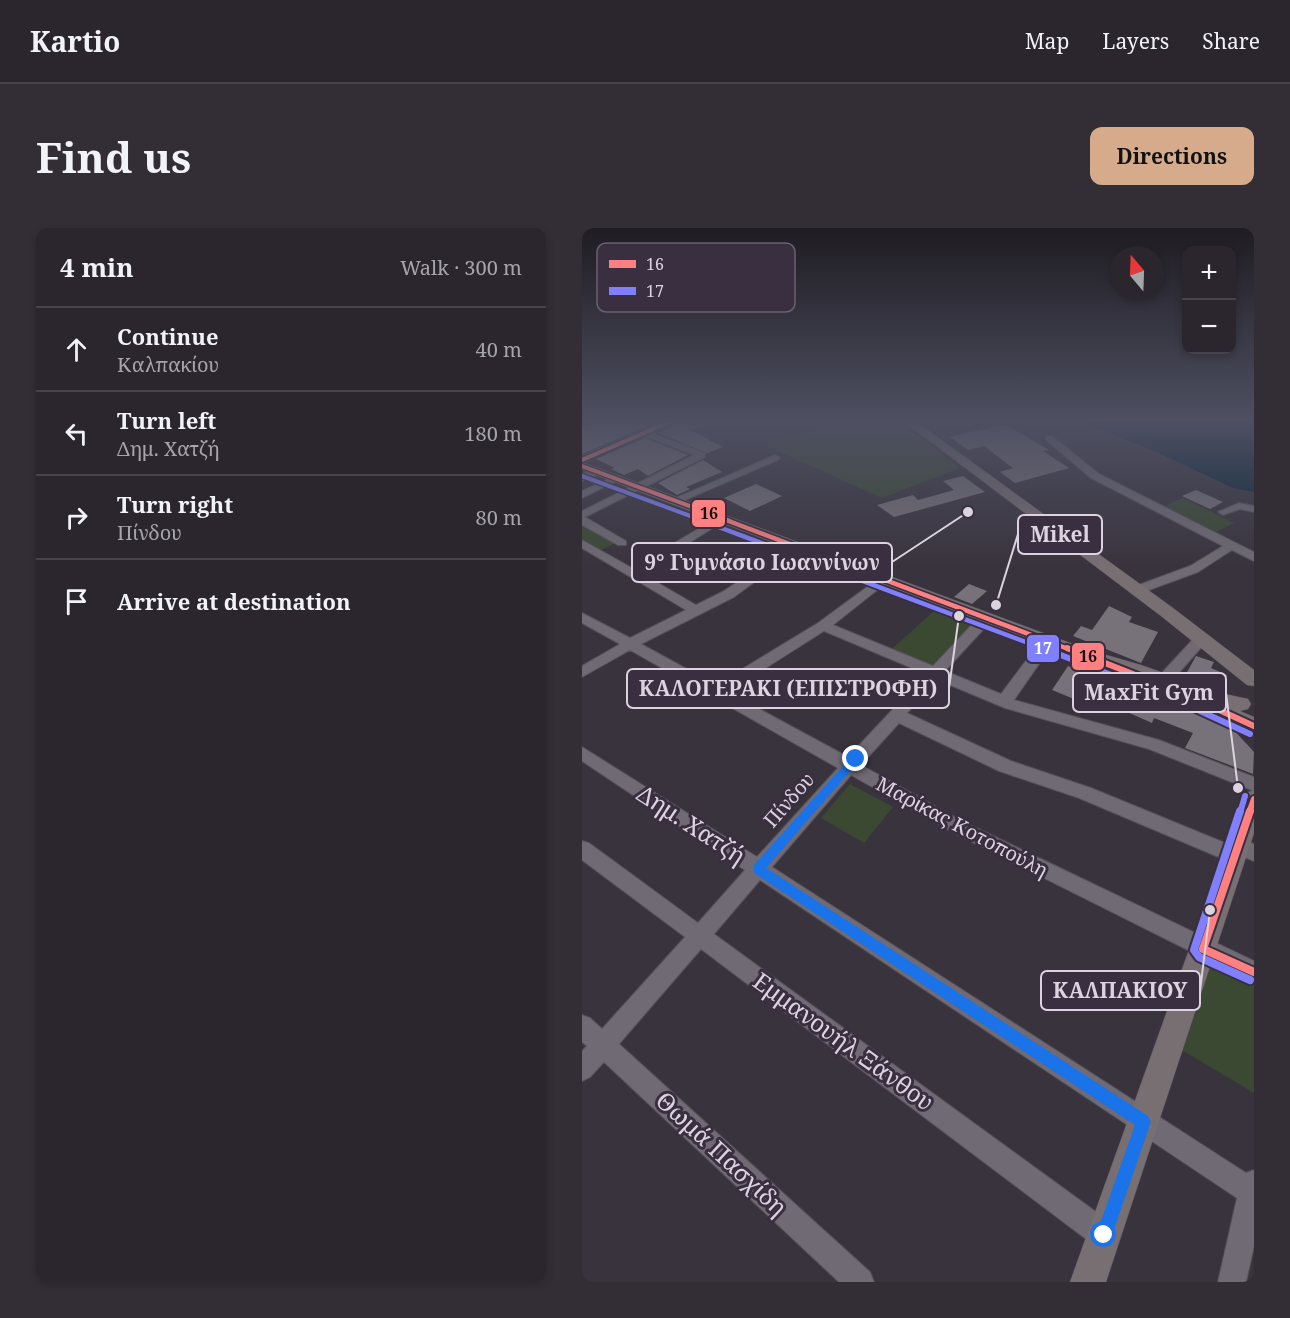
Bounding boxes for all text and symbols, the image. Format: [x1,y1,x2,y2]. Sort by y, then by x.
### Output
text: Kartio [30,22,120,60]
text: Map [1025,27,1069,55]
text: Layers [1102,27,1169,55]
text: Share [1202,27,1260,55]
button: Directions [1090,127,1254,185]
text: Find us [36,128,191,185]
legend [597,243,795,312]
north arrow [1110,246,1164,300]
map controls [1182,246,1236,354]
button: + [1182,246,1236,300]
text: 4 min [60,249,134,285]
text: 16 [646,253,664,275]
text: Walk · 300 m [400,254,522,281]
text: 17 [646,280,664,302]
button: − [1182,300,1236,354]
text: Continue [117,321,219,351]
icon: ahead [60,333,93,366]
text: 40 m [476,336,522,363]
text: Καλπακίου [117,351,219,378]
text: Turn left [117,405,216,435]
icon: left [60,417,93,450]
text: 180 m [464,420,522,447]
text: Δημ. Χατζή [117,435,219,462]
text: Turn right [117,489,233,519]
line badge: 16 [691,499,726,528]
icon: right [60,501,93,534]
text: 16 [700,502,718,524]
text: 80 m [476,504,522,531]
callout: Mikel [1018,515,1102,554]
text: Πίνδου [117,519,182,546]
text: Mikel [1030,520,1090,548]
callout: 9° Γυμνάσιο Ιωαννίνων [632,543,892,582]
text: 9° Γυμνάσιο Ιωαννίνων [644,548,880,576]
icon: arrive [60,585,93,618]
text: Arrive at destination [117,586,351,616]
line badge: 17 [1026,634,1060,663]
text: 17 [1034,637,1052,659]
line badge: 16 [1071,642,1105,671]
text: 16 [1079,645,1097,667]
callout: ΚΑΛΟΓΕΡΑΚΙ (ΕΠΙΣΤΡΟΦΗ) [627,669,949,708]
callout: MaxFit Gym [1073,673,1226,712]
text: ΚΑΛΟΓΕΡΑΚΙ (ΕΠΙΣΤΡΟΦΗ) [639,674,937,702]
text: MaxFit Gym [1084,678,1214,706]
route end [842,745,868,771]
street label: Πίνδου [757,766,820,833]
street label: Μαρίκας Κοτοπούλη [872,770,1053,883]
street label: Δημ. Χατζή [631,776,752,871]
street label: Εμμανουήλ Ξάνθου [747,964,941,1118]
callout: ΚΑΛΠΑΚΙΟΥ [1041,971,1200,1010]
text: ΚΑΛΠΑΚΙΟΥ [1053,976,1188,1004]
street label: Θωμά Πασχίδη [649,1083,795,1222]
route start [1090,1221,1116,1247]

